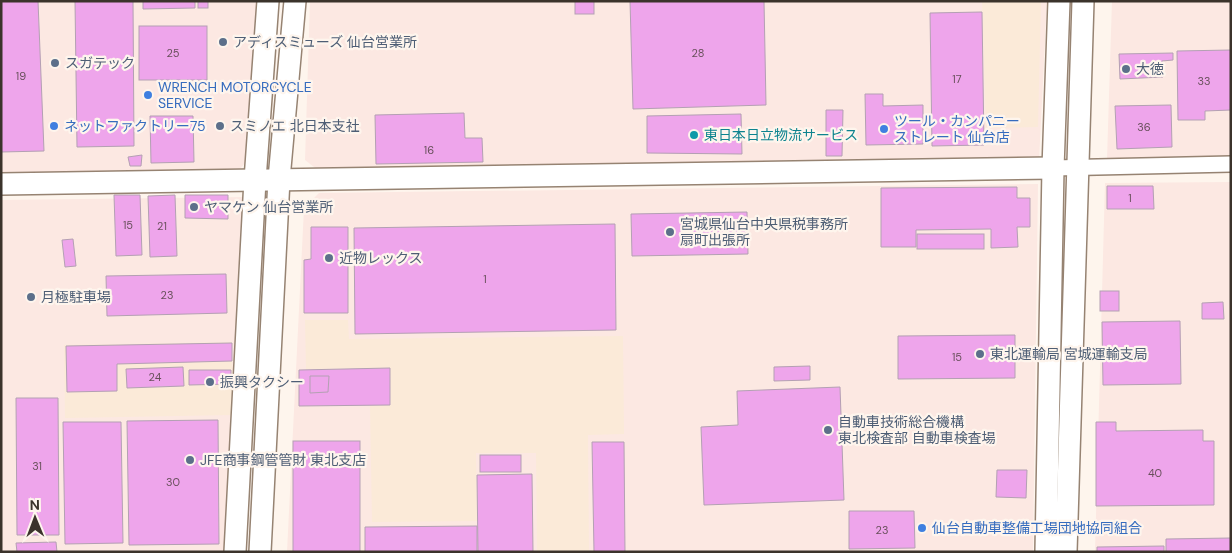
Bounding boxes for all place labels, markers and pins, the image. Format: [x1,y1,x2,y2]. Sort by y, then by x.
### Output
place label: アディスミューズ 仙台営業所 [233,33,417,51]
marker: アディスミューズ 仙台営業所 [217,36,229,48]
place label: スガテック [65,54,135,72]
marker: スガテック [49,57,61,69]
place label: 大徳 [1136,60,1164,78]
marker: 大徳 [1120,63,1132,75]
place label: WRENCH MOTORCYCLE SERVICE [158,78,312,112]
marker: WRENCH MOTORCYCLE SERVICE [142,89,154,101]
place label: ツール・カンパニー ストレート 仙台店 [894,112,1020,146]
place label: ネットファクトリー75 [64,117,206,135]
place label: スミノエ 北日本支社 [230,117,360,135]
marker: ネットファクトリー75 [48,120,60,132]
marker: スミノエ 北日本支社 [214,120,226,132]
marker: ツール・カンパニー ストレート 仙台店 [878,123,890,135]
place label: 東日本日立物流サービス [704,126,858,144]
marker: 東日本日立物流サービス [688,129,700,141]
place label: ヤマケン 仙台営業所 [204,198,333,216]
marker: ヤマケン 仙台営業所 [188,201,200,213]
place label: 宮城県仙台中央県税事務所 扇町出張所 [680,215,848,249]
marker: 宮城県仙台中央県税事務所 扇町出張所 [664,226,676,238]
place label: 近物レックス [339,249,423,267]
marker: 近物レックス [323,252,335,264]
place label: 月極駐車場 [41,288,111,306]
marker: 月極駐車場 [25,291,37,303]
place label: 東北運輸局 宮城運輸支局 [990,345,1148,363]
marker: 東北運輸局 宮城運輸支局 [974,348,986,360]
place label: 振興タクシー [220,373,304,391]
marker: 振興タクシー [204,376,216,388]
place label: 自動車技術総合機構 東北検査部 自動車検査場 [838,413,996,447]
marker: 自動車技術総合機構 東北検査部 自動車検査場 [822,424,834,436]
place label: JFE商事鋼管管財 東北支店 [200,451,366,469]
marker: JFE商事鋼管管財 東北支店 [184,454,196,466]
place label: 仙台自動車整備工場団地協同組合 [932,519,1142,537]
marker: 仙台自動車整備工場団地協同組合 [916,522,928,534]

